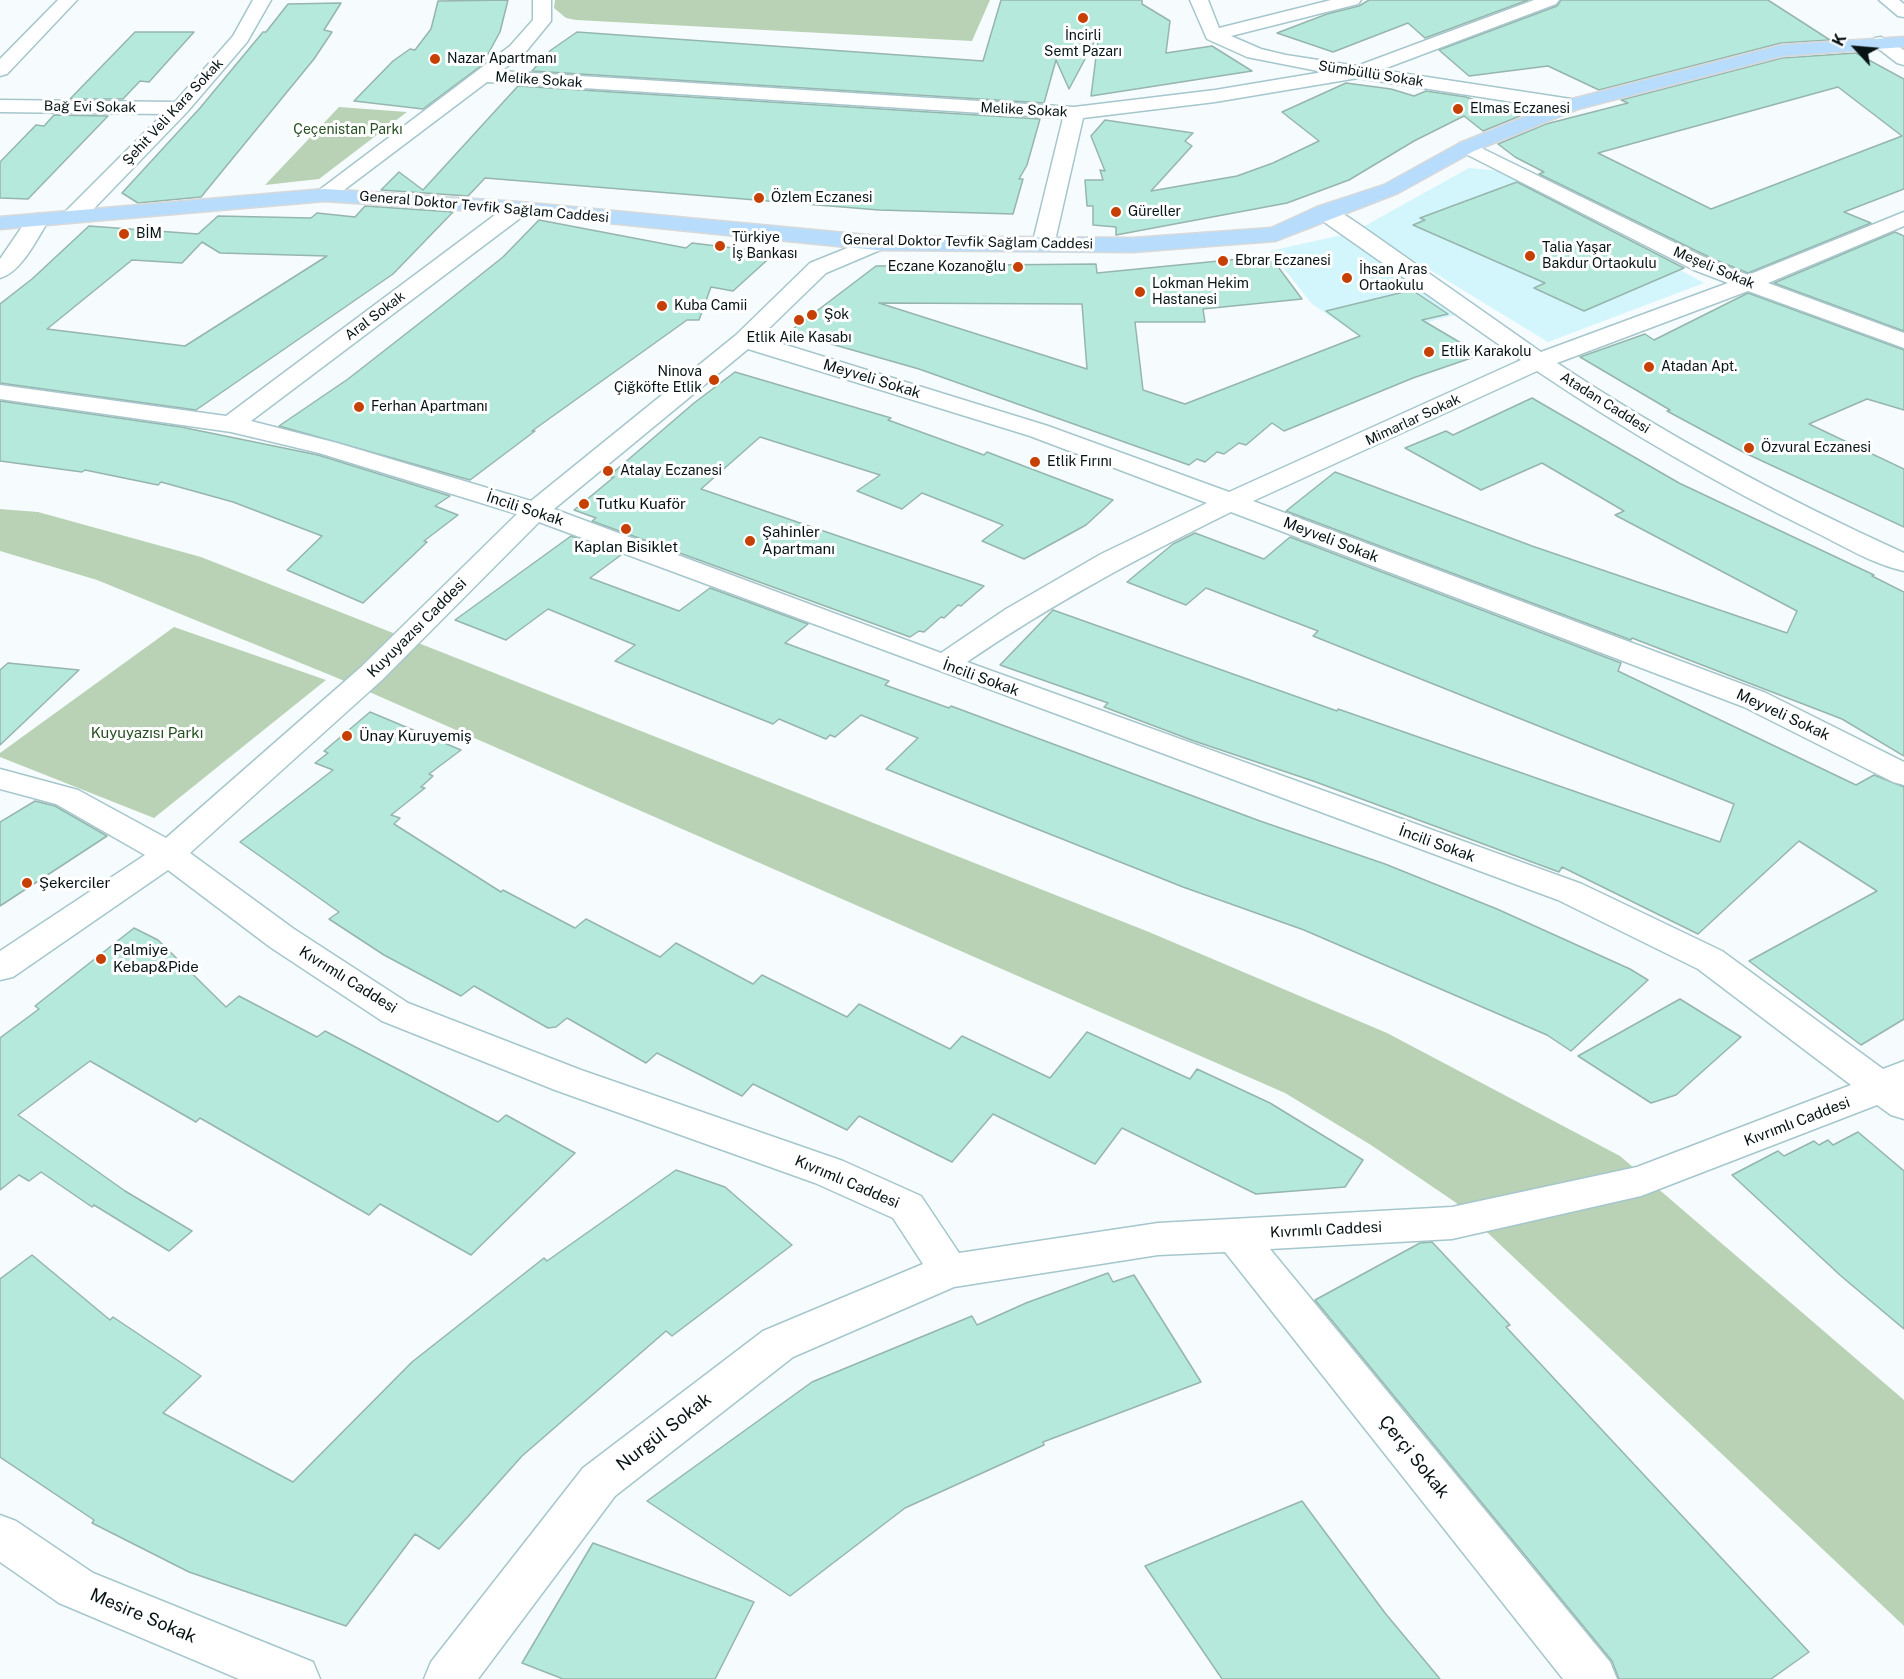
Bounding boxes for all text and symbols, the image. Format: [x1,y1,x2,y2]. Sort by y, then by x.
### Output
marker: İncirli Semt Pazarı [1076,11,1090,25]
north arrow [1826,18,1886,78]
place label: İncirli Semt Pazarı [1044,28,1122,60]
text: K [1828,31,1850,49]
place label: Nazar Apartmanı [447,51,557,67]
marker: Nazar Apartmanı [428,52,442,66]
street label: Şehit Veli Kara Sokak [119,55,227,169]
street label: Sümbüllü Sokak [1317,57,1425,91]
street label: Melike Sokak [495,69,583,91]
street label: Bağ Evi Sokak [44,98,136,116]
street label: Melike Sokak [980,99,1068,121]
place label: Elmas Eczanesi [1470,101,1570,117]
marker: Elmas Eczanesi [1451,102,1465,116]
park label: Çeçenistan Parkı [293,122,403,138]
street label: General Doktor Tevfik Sağlam Caddesi [359,188,609,226]
place label: Özlem Eczanesi [771,190,872,206]
marker: Özlem Eczanesi [752,191,766,205]
place label: Güreller [1128,204,1181,220]
marker: Güreller [1109,205,1123,219]
place label: BİM [136,226,162,242]
marker: BİM [117,227,131,241]
place label: Türkiye İş Bankası [732,230,797,262]
street label: General Doktor Tevfik Sağlam Caddesi [843,231,1093,253]
marker: Türkiye İş Bankası [713,239,727,253]
place label: Talia Yaşar Bakdur Ortaokulu [1542,240,1657,272]
street label: Meşeli Sokak [1671,243,1757,293]
marker: Talia Yaşar Bakdur Ortaokulu [1523,249,1537,263]
place label: Ebrar Eczanesi [1235,253,1331,269]
marker: Ebrar Eczanesi [1216,254,1230,268]
place label: Eczane Kozanoğlu [888,259,1006,275]
marker: Eczane Kozanoğlu [1011,260,1025,274]
place label: İhsan Aras Ortaokulu [1359,262,1427,294]
marker: İhsan Aras Ortaokulu [1340,271,1354,285]
place label: Lokman Hekim Hastanesi [1152,276,1249,308]
marker: Lokman Hekim Hastanesi [1133,285,1147,299]
street label: Aral Sokak [342,288,408,344]
place label: Kuba Camii [674,298,747,314]
marker: Kuba Camii [655,299,669,313]
place label: Şok [824,307,849,323]
marker: Şok [805,308,819,322]
marker: Etlik Aile Kasabı [792,313,806,327]
place label: Etlik Aile Kasabı [746,330,852,346]
place label: Etlik Karakolu [1441,344,1531,360]
marker: Etlik Karakolu [1422,345,1436,359]
street label: Meyveli Sokak [821,356,923,402]
place label: Atadan Apt. [1661,359,1737,375]
marker: Atadan Apt. [1642,360,1656,374]
place label: Ninova Çiğköfte Etlik [614,364,702,396]
street label: Atadan Caddesi [1557,369,1653,437]
marker: Ninova Çiğköfte Etlik [707,373,721,387]
street label: Mimarlar Sokak [1363,391,1463,449]
place label: Ferhan Apartmanı [371,399,488,415]
marker: Ferhan Apartmanı [352,400,366,414]
place label: Özvural Eczanesi [1761,440,1871,456]
marker: Özvural Eczanesi [1742,441,1756,455]
place label: Etlik Fırını [1047,454,1112,470]
marker: Etlik Fırını [1028,455,1042,469]
place label: Atalay Eczanesi [620,463,722,479]
marker: Atalay Eczanesi [601,464,615,478]
street label: İncili Sokak [484,488,566,530]
place label: Tutku Kuaför [596,495,686,513]
marker: Tutku Kuaför [577,497,591,511]
street label: Meyveli Sokak [1281,514,1381,566]
marker: Kaplan Bisiklet [619,522,633,536]
place label: Şahinler Apartmanı [762,523,835,558]
marker: Şahinler Apartmanı [743,534,757,548]
place label: Kaplan Bisiklet [574,538,678,556]
street label: Kuyuyazısı Caddesi [364,575,470,681]
street label: İncili Sokak [940,656,1022,700]
street label: Meyveli Sokak [1733,686,1833,744]
park label: Kuyuyazısı Parkı [91,724,203,742]
place label: Ünay Kuruyemiş [359,727,472,745]
marker: Ünay Kuruyemiş [340,729,354,743]
street label: İncili Sokak [1396,822,1478,866]
place label: Şekerciler [39,874,110,892]
marker: Şekerciler [20,876,34,890]
place label: Palmiye Kebap&Pide [113,941,199,976]
street label: Kıvrımlı Caddesi [296,943,400,1017]
marker: Palmiye Kebap&Pide [94,952,108,966]
street label: Kıvrımlı Caddesi [1742,1094,1852,1150]
street label: Kıvrımlı Caddesi [792,1152,902,1212]
street label: Kıvrımlı Caddesi [1270,1218,1382,1242]
street label: Nurgül Sokak [612,1388,716,1476]
street label: Çerçi Sokak [1374,1411,1454,1503]
street label: Mesire Sokak [87,1584,199,1648]

